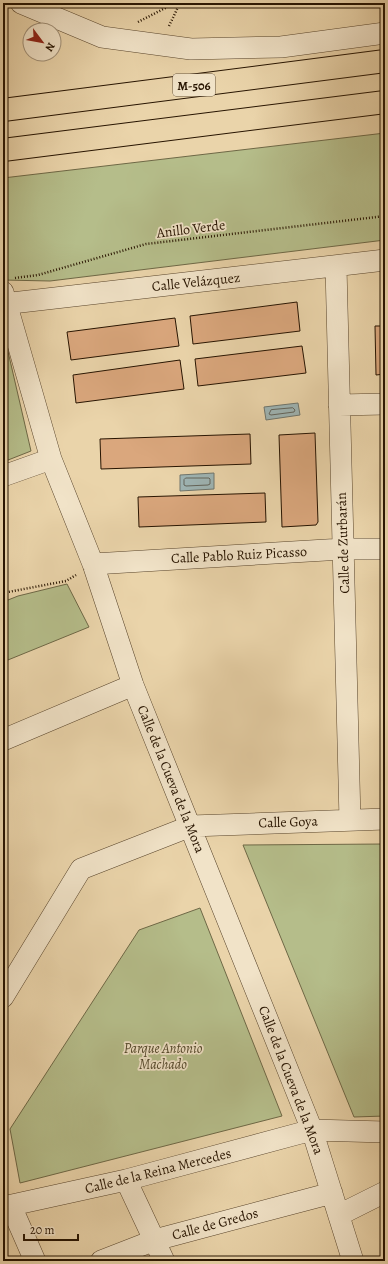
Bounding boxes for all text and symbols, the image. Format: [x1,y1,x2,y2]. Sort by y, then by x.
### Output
north arrow [22,22,62,62]
text: N [42,40,59,54]
road number: M-506 [173,74,215,96]
street label: Anillo Verde [155,215,226,243]
street label: Calle Velázquez [151,268,241,296]
street label: Calle de Zurbarán [332,492,354,594]
street label: Calle Pablo Ruiz Picasso [170,542,308,568]
street label: Calle de la Cueva de la Mora [133,702,210,856]
street label: Calle Goya [258,811,319,833]
street label: Calle de la Cueva de la Mora [254,1003,328,1158]
park label: Parque Antonio Machado [124,1039,203,1074]
street label: Calle de la Reina Mercedes [83,1144,233,1198]
street label: Calle de Gredos [170,1203,260,1245]
scale bar [24,1216,78,1242]
text: 20 m [30,1222,54,1238]

